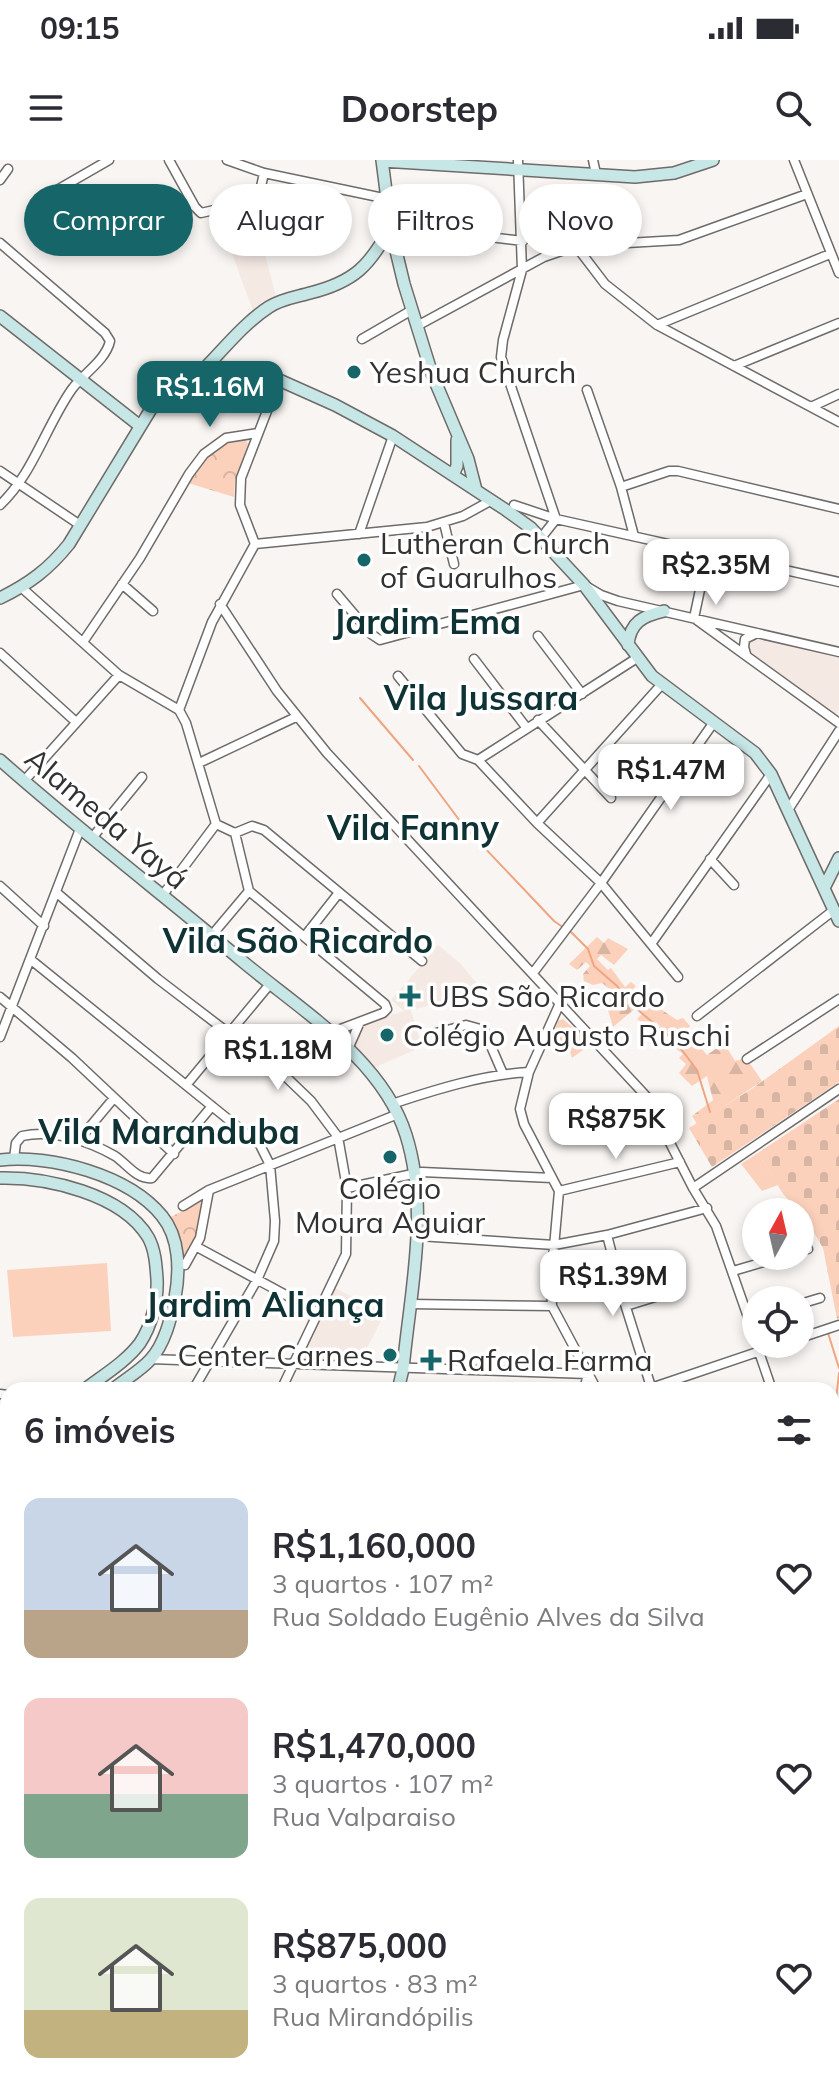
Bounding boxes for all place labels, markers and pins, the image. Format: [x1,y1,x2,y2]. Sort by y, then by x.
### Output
place label: Yeshua Church [369,353,576,391]
pin: R$1.16M [136,361,284,429]
marker: Yeshua Church [345,363,363,381]
place label: Lutheran Church of Guarulhos [380,524,610,596]
pin: R$2.35M [642,539,790,607]
marker: Lutheran Church of Guarulhos [355,551,373,569]
pin: R$1.47M [597,744,745,812]
place label: UBS São Ricardo [428,977,665,1015]
marker: UBS São Ricardo [399,985,421,1007]
place label: Colégio Augusto Ruschi [403,1016,731,1054]
pin: R$1.18M [204,1024,352,1092]
marker: Colégio Augusto Ruschi [378,1026,396,1044]
pin: R$875K [551,1093,681,1161]
marker: Colégio Moura Aguiar [381,1148,399,1166]
place label: Colégio Moura Aguiar [295,1169,485,1241]
pin: R$1.39M [539,1250,687,1318]
place label: Center Carnes [178,1336,374,1374]
place label: Rafaela Farma [447,1341,652,1379]
marker: Center Carnes [381,1346,399,1364]
marker: Rafaela Farma [422,1351,440,1369]

